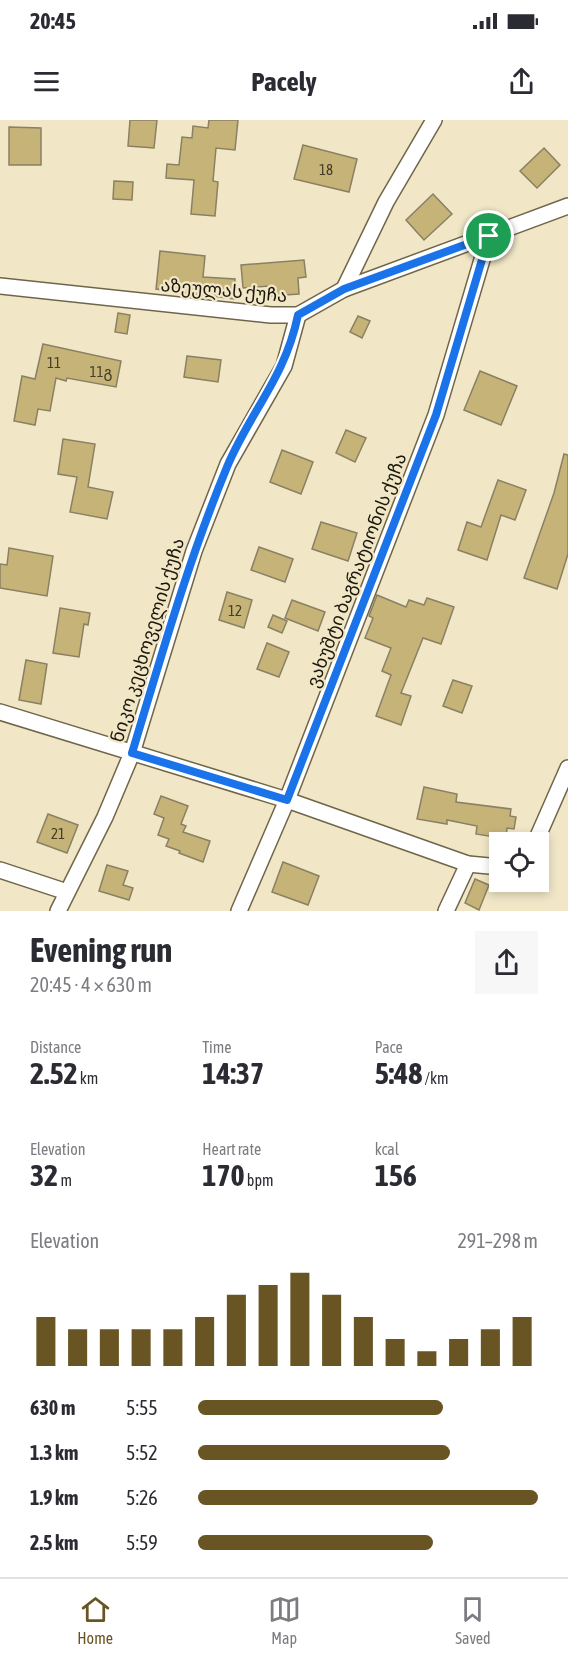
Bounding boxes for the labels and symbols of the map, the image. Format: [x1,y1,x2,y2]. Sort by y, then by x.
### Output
house number: 18 [319,161,333,178]
pin [463,210,514,261]
street label: აზეულას ქუჩა [160,274,288,307]
house number: 11 [47,354,61,371]
house number: 11გ [89,363,113,381]
street label: ვახუშტი ბაგრატიონის ქუჩა [302,450,411,690]
street label: ნიკო კეცხოველის ქუჩა [106,535,189,745]
house number: 12 [228,602,242,619]
house number: 21 [51,825,65,842]

